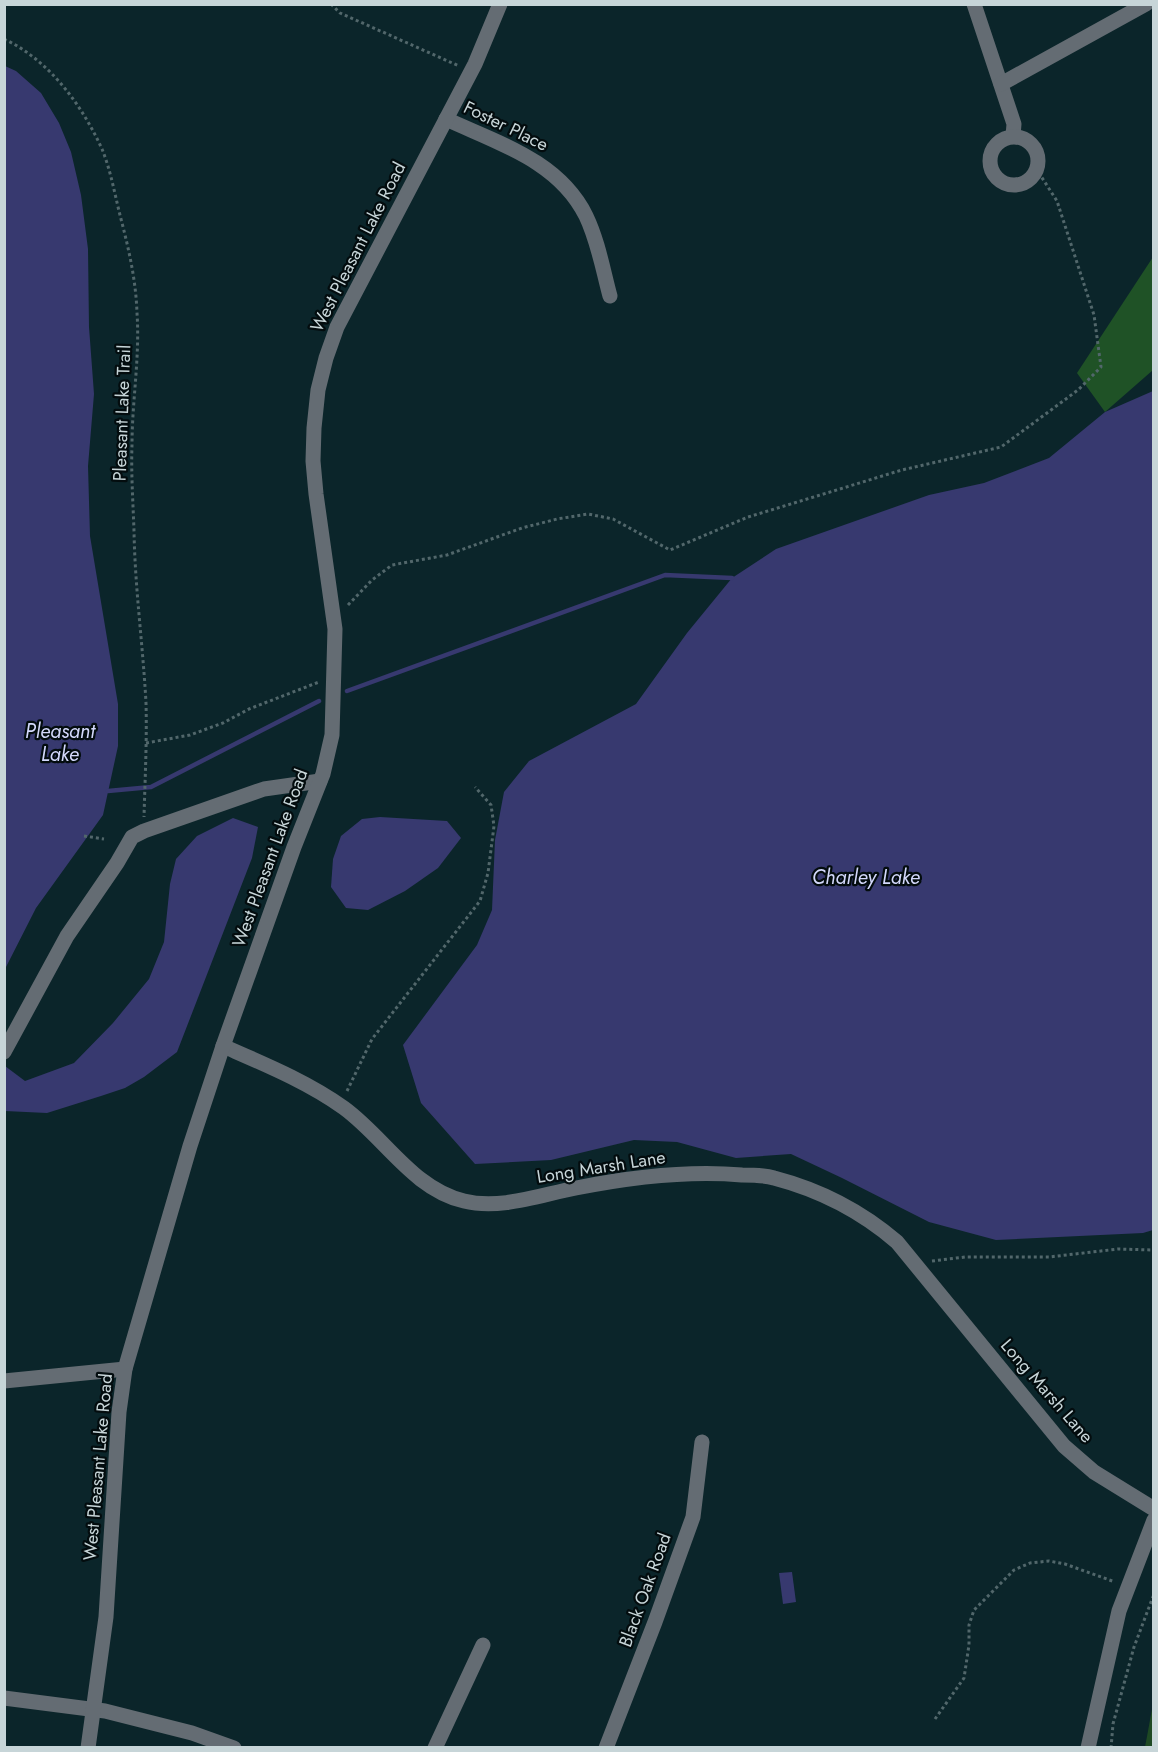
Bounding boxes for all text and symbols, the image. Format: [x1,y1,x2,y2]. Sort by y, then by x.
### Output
street label: Foster Place [459,94,553,158]
street label: West Pleasant Lake Road [304,158,412,336]
street label: Pleasant Lake Trail [107,344,137,482]
water label: Pleasant Lake [25,717,96,769]
street label: West Pleasant Lake Road [226,765,314,951]
water label: Charley Lake [812,863,920,892]
street label: Long Marsh Lane [535,1144,667,1190]
street label: Long Marsh Lane [995,1333,1099,1449]
street label: West Pleasant Lake Road [77,1372,119,1562]
street label: Black Oak Road [612,1529,678,1651]

